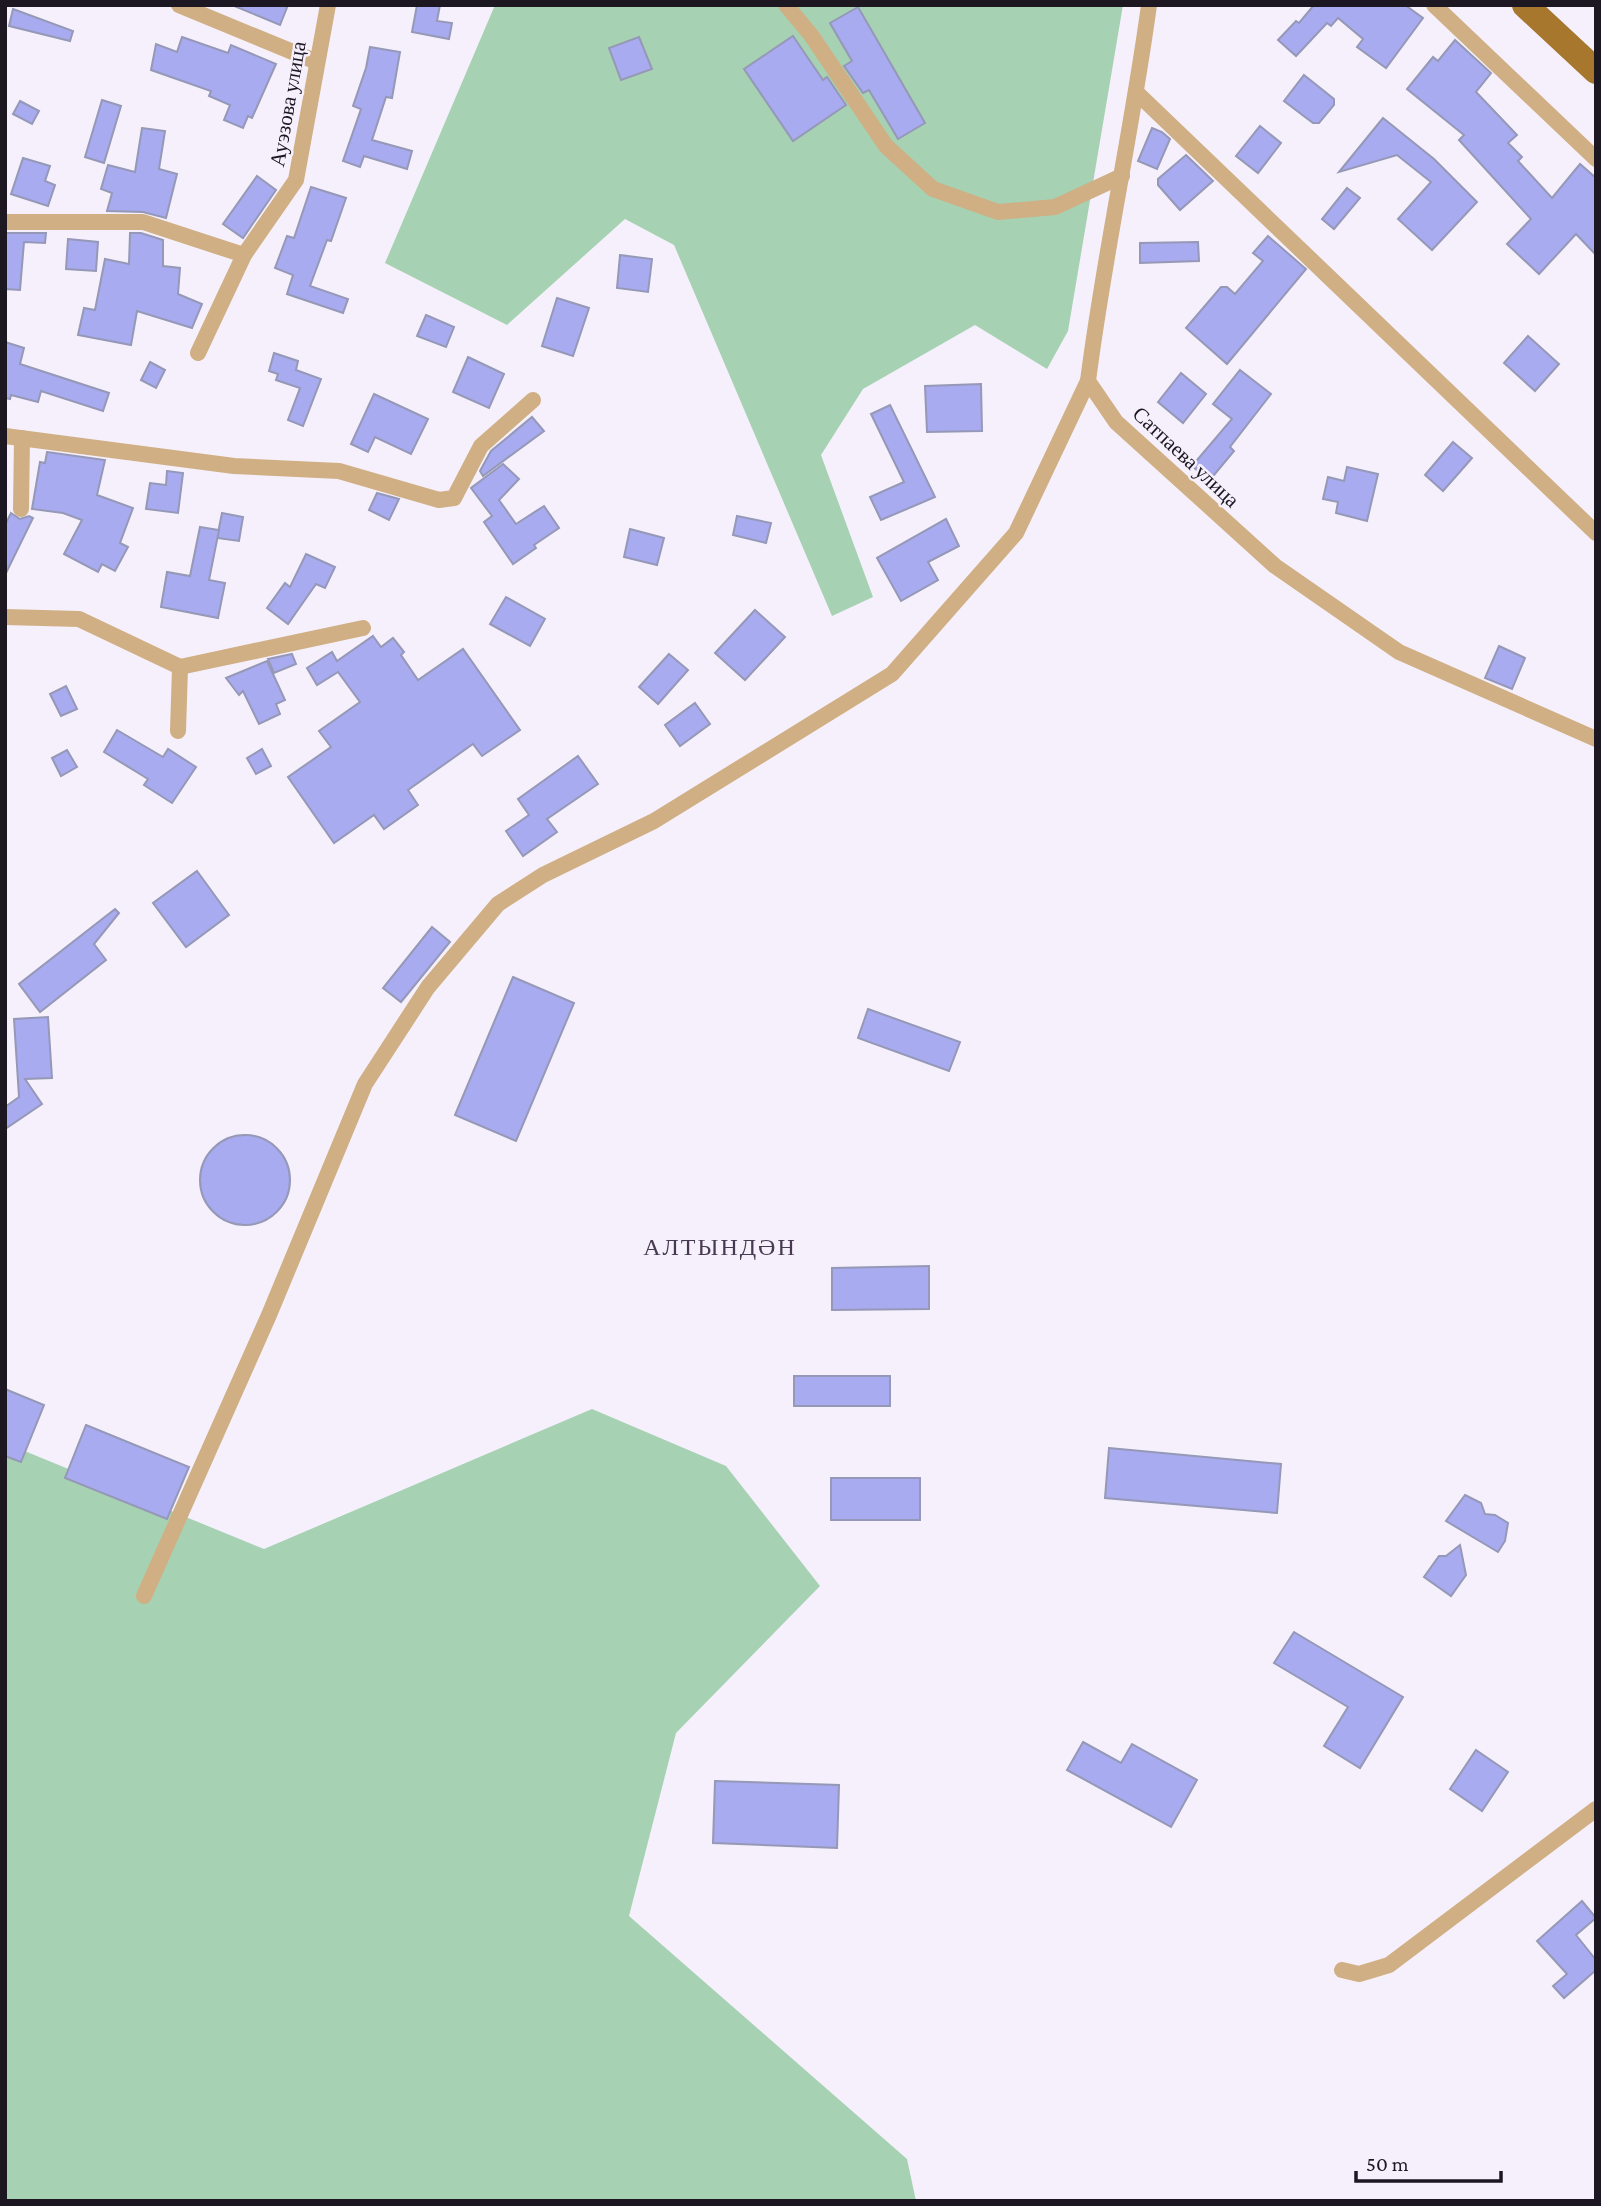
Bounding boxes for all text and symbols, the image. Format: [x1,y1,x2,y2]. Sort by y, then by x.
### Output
street label: Ауэзова улица [265,39,311,169]
street label: Сатпаева улица [1128,402,1245,513]
district label: АЛТЫНДӘН [643,1233,797,1260]
scale bar [1356,2140,1501,2184]
text: 50 m [1366,2152,1409,2176]

